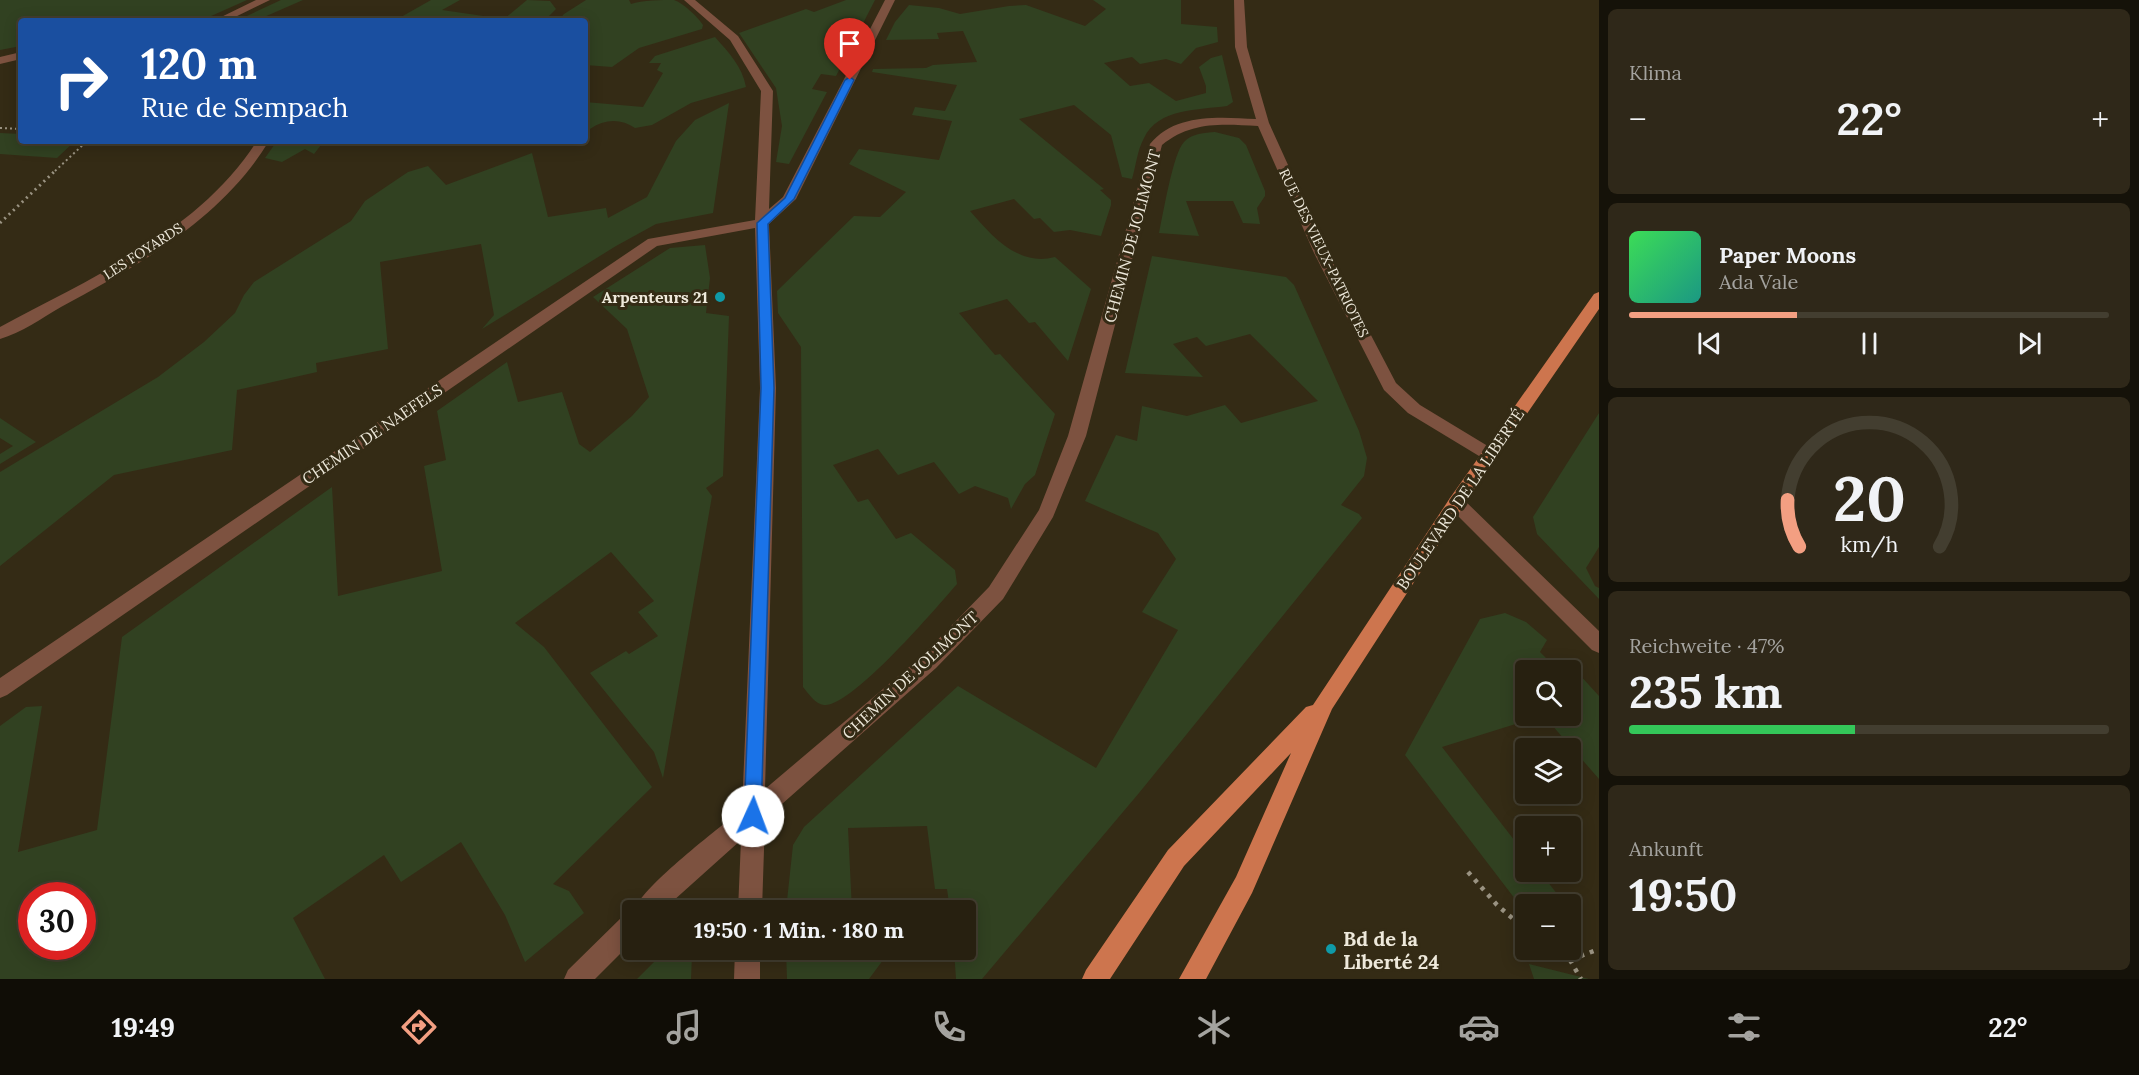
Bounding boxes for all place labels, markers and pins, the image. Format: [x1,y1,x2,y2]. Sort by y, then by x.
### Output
pin [824,18,875,80]
place label: Arpenteurs 21 [602,287,708,307]
marker: Arpenteurs 21 [713,290,727,304]
place label: Bd de la Liberté 24 [1343,926,1439,974]
marker: Bd de la Liberté 24 [1324,942,1338,956]

